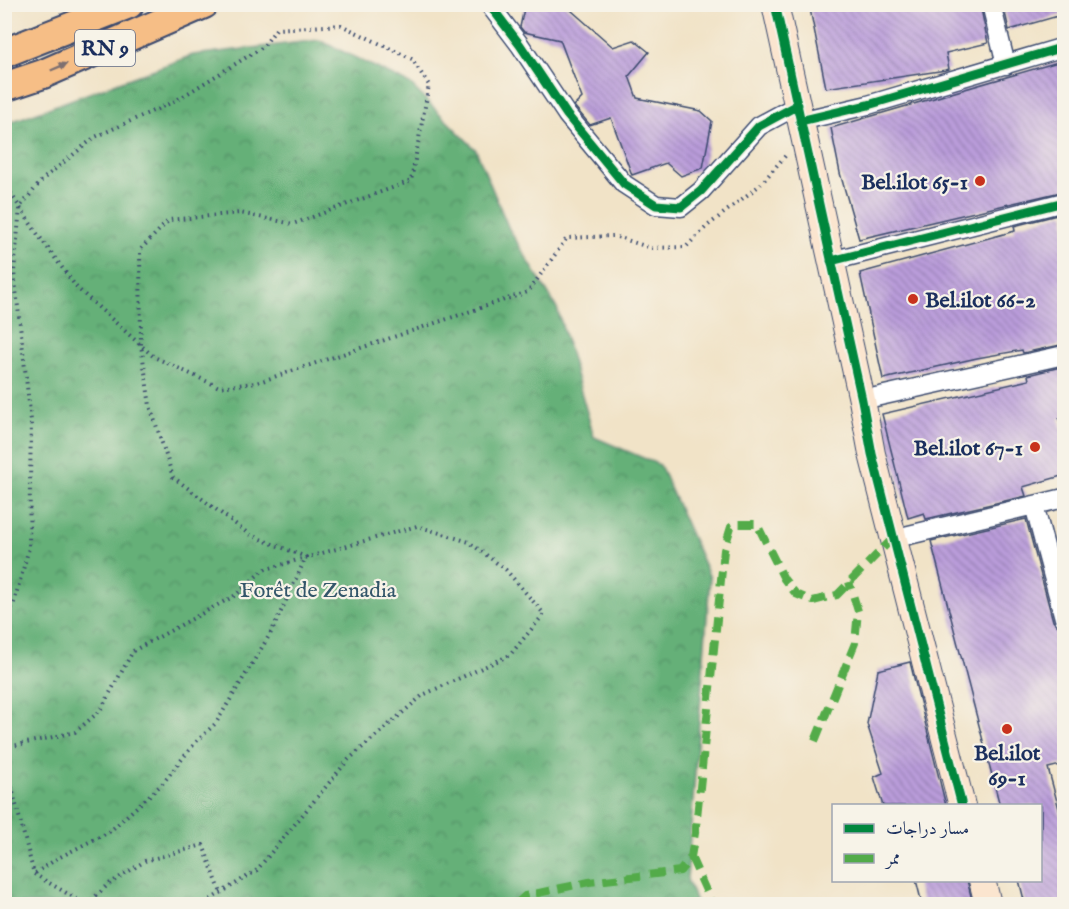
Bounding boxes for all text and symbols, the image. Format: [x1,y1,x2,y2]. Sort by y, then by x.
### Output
road number: RN 9 [75,30,135,66]
one-way arrow [51,62,69,72]
place label: Bel.ilot 65-1 [861,169,968,197]
marker: Bel.ilot 65-1 [973,174,987,188]
place label: Bel.ilot 66-2 [925,287,1036,315]
marker: Bel.ilot 66-2 [906,292,920,306]
place label: Bel.ilot 67-1 [914,435,1023,463]
marker: Bel.ilot 67-1 [1028,440,1042,454]
park label: Forêt de Zenadia [240,577,397,605]
marker: Bel.ilot 69-1 [1000,722,1014,736]
place label: Bel.ilot 69-1 [974,740,1041,793]
legend [832,804,1042,882]
text: مسار دراجات [886,818,969,841]
text: ممر [884,848,900,871]

